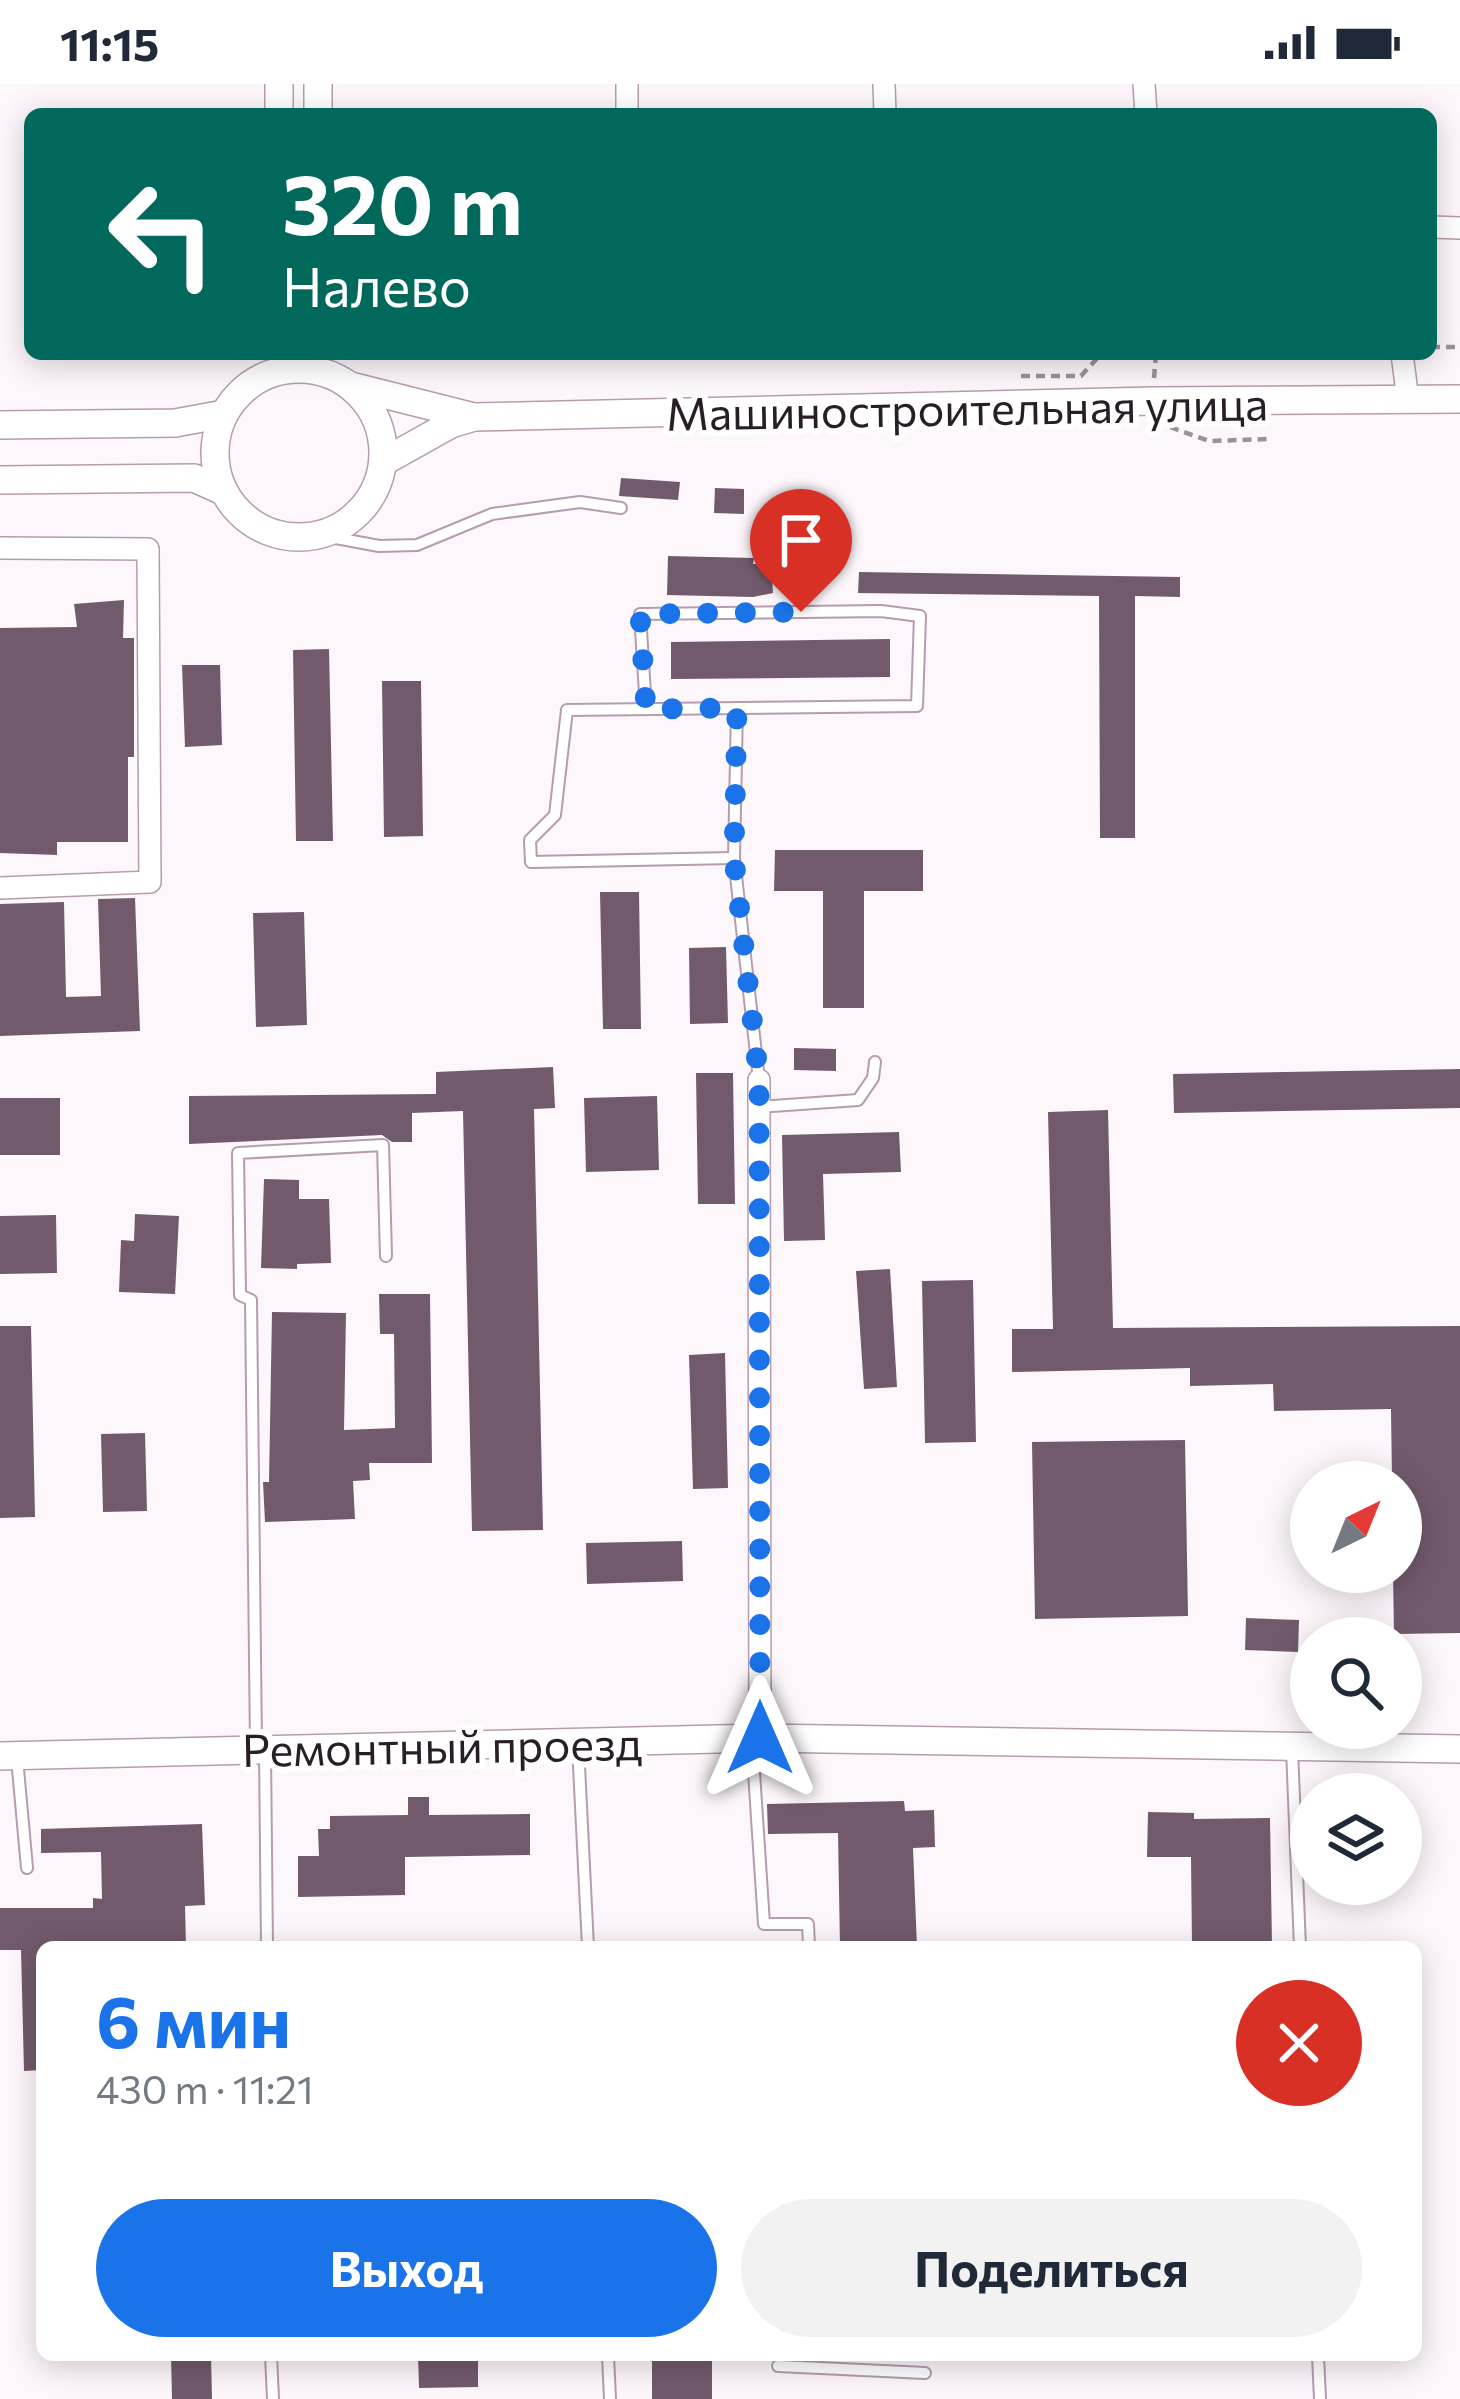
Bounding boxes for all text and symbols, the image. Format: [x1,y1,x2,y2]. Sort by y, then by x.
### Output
text: 11:15 [60,15,159,70]
text: 320 m [282,150,523,252]
icon: left [84,156,240,312]
text: Налево [282,252,471,318]
street label: Машиностроительная улица [666,374,1268,440]
pin [750,489,852,612]
icon: arrive [768,507,834,573]
north arrow [1290,1461,1422,1593]
map controls [1290,1461,1422,1905]
button: search [1290,1617,1422,1749]
position arrow [697,1675,823,1801]
street label: Ремонтный проезд [241,1714,643,1776]
button: layers [1290,1773,1422,1905]
text: 6 мин [96,1975,291,2063]
button: close [1236,1980,1362,2106]
text: 430 m · 11:21 [96,2064,314,2112]
button: Выход [96,2199,717,2337]
button: Поделиться [741,2199,1362,2337]

